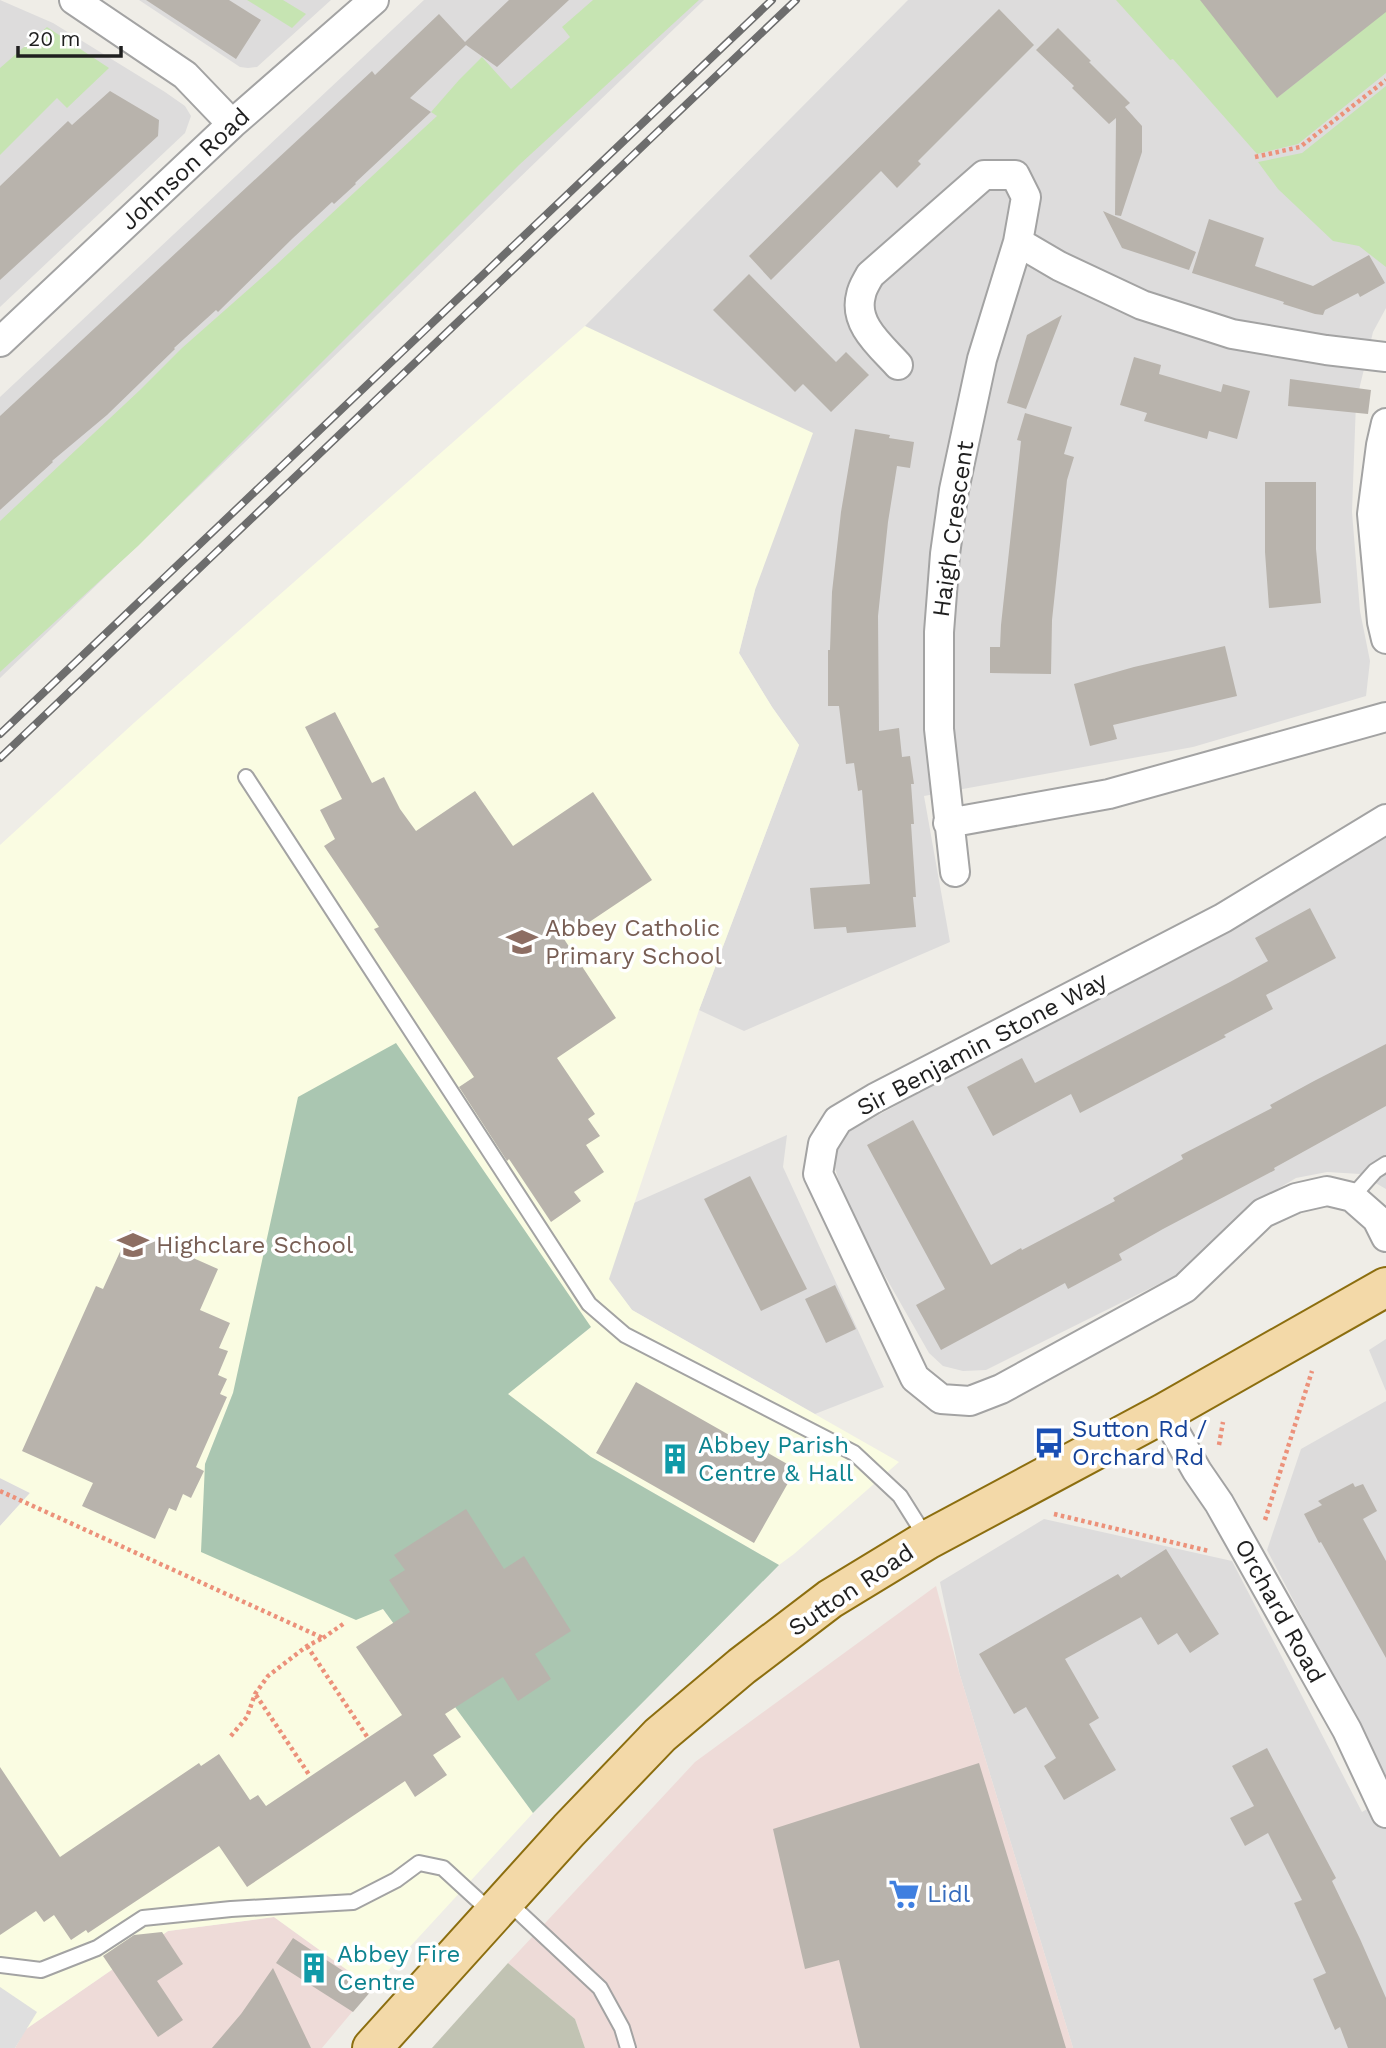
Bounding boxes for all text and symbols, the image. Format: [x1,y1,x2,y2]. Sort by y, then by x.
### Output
scale bar [18,14,121,58]
text: 20 m [28,26,80,51]
street label: Johnson Road [115,102,255,236]
street label: Haigh Crescent [927,439,979,619]
place label: Abbey Catholic Primary School [545,914,723,970]
school or university icon: Abbey Catholic Primary School [505,925,539,959]
street label: Sir Benjamin Stone Way [852,966,1112,1122]
school or university icon: Highclare School [116,1228,150,1262]
place label: Highclare School [156,1231,354,1259]
place label: Sutton Rd / Orchard Rd [1072,1415,1207,1471]
bus stop icon: Sutton Rd / Orchard Rd [1032,1426,1066,1460]
place label: Abbey Parish Centre & Hall [698,1431,854,1487]
building icon: Abbey Parish Centre & Hall [658,1442,692,1476]
street label: Orchard Road [1229,1534,1331,1688]
street label: Sutton Road [783,1538,919,1642]
supermarket icon: Lidl [887,1877,921,1911]
place label: Lidl [927,1880,971,1908]
place label: Abbey Fire Centre [337,1940,460,1996]
building icon: Abbey Fire Centre [297,1951,331,1985]

